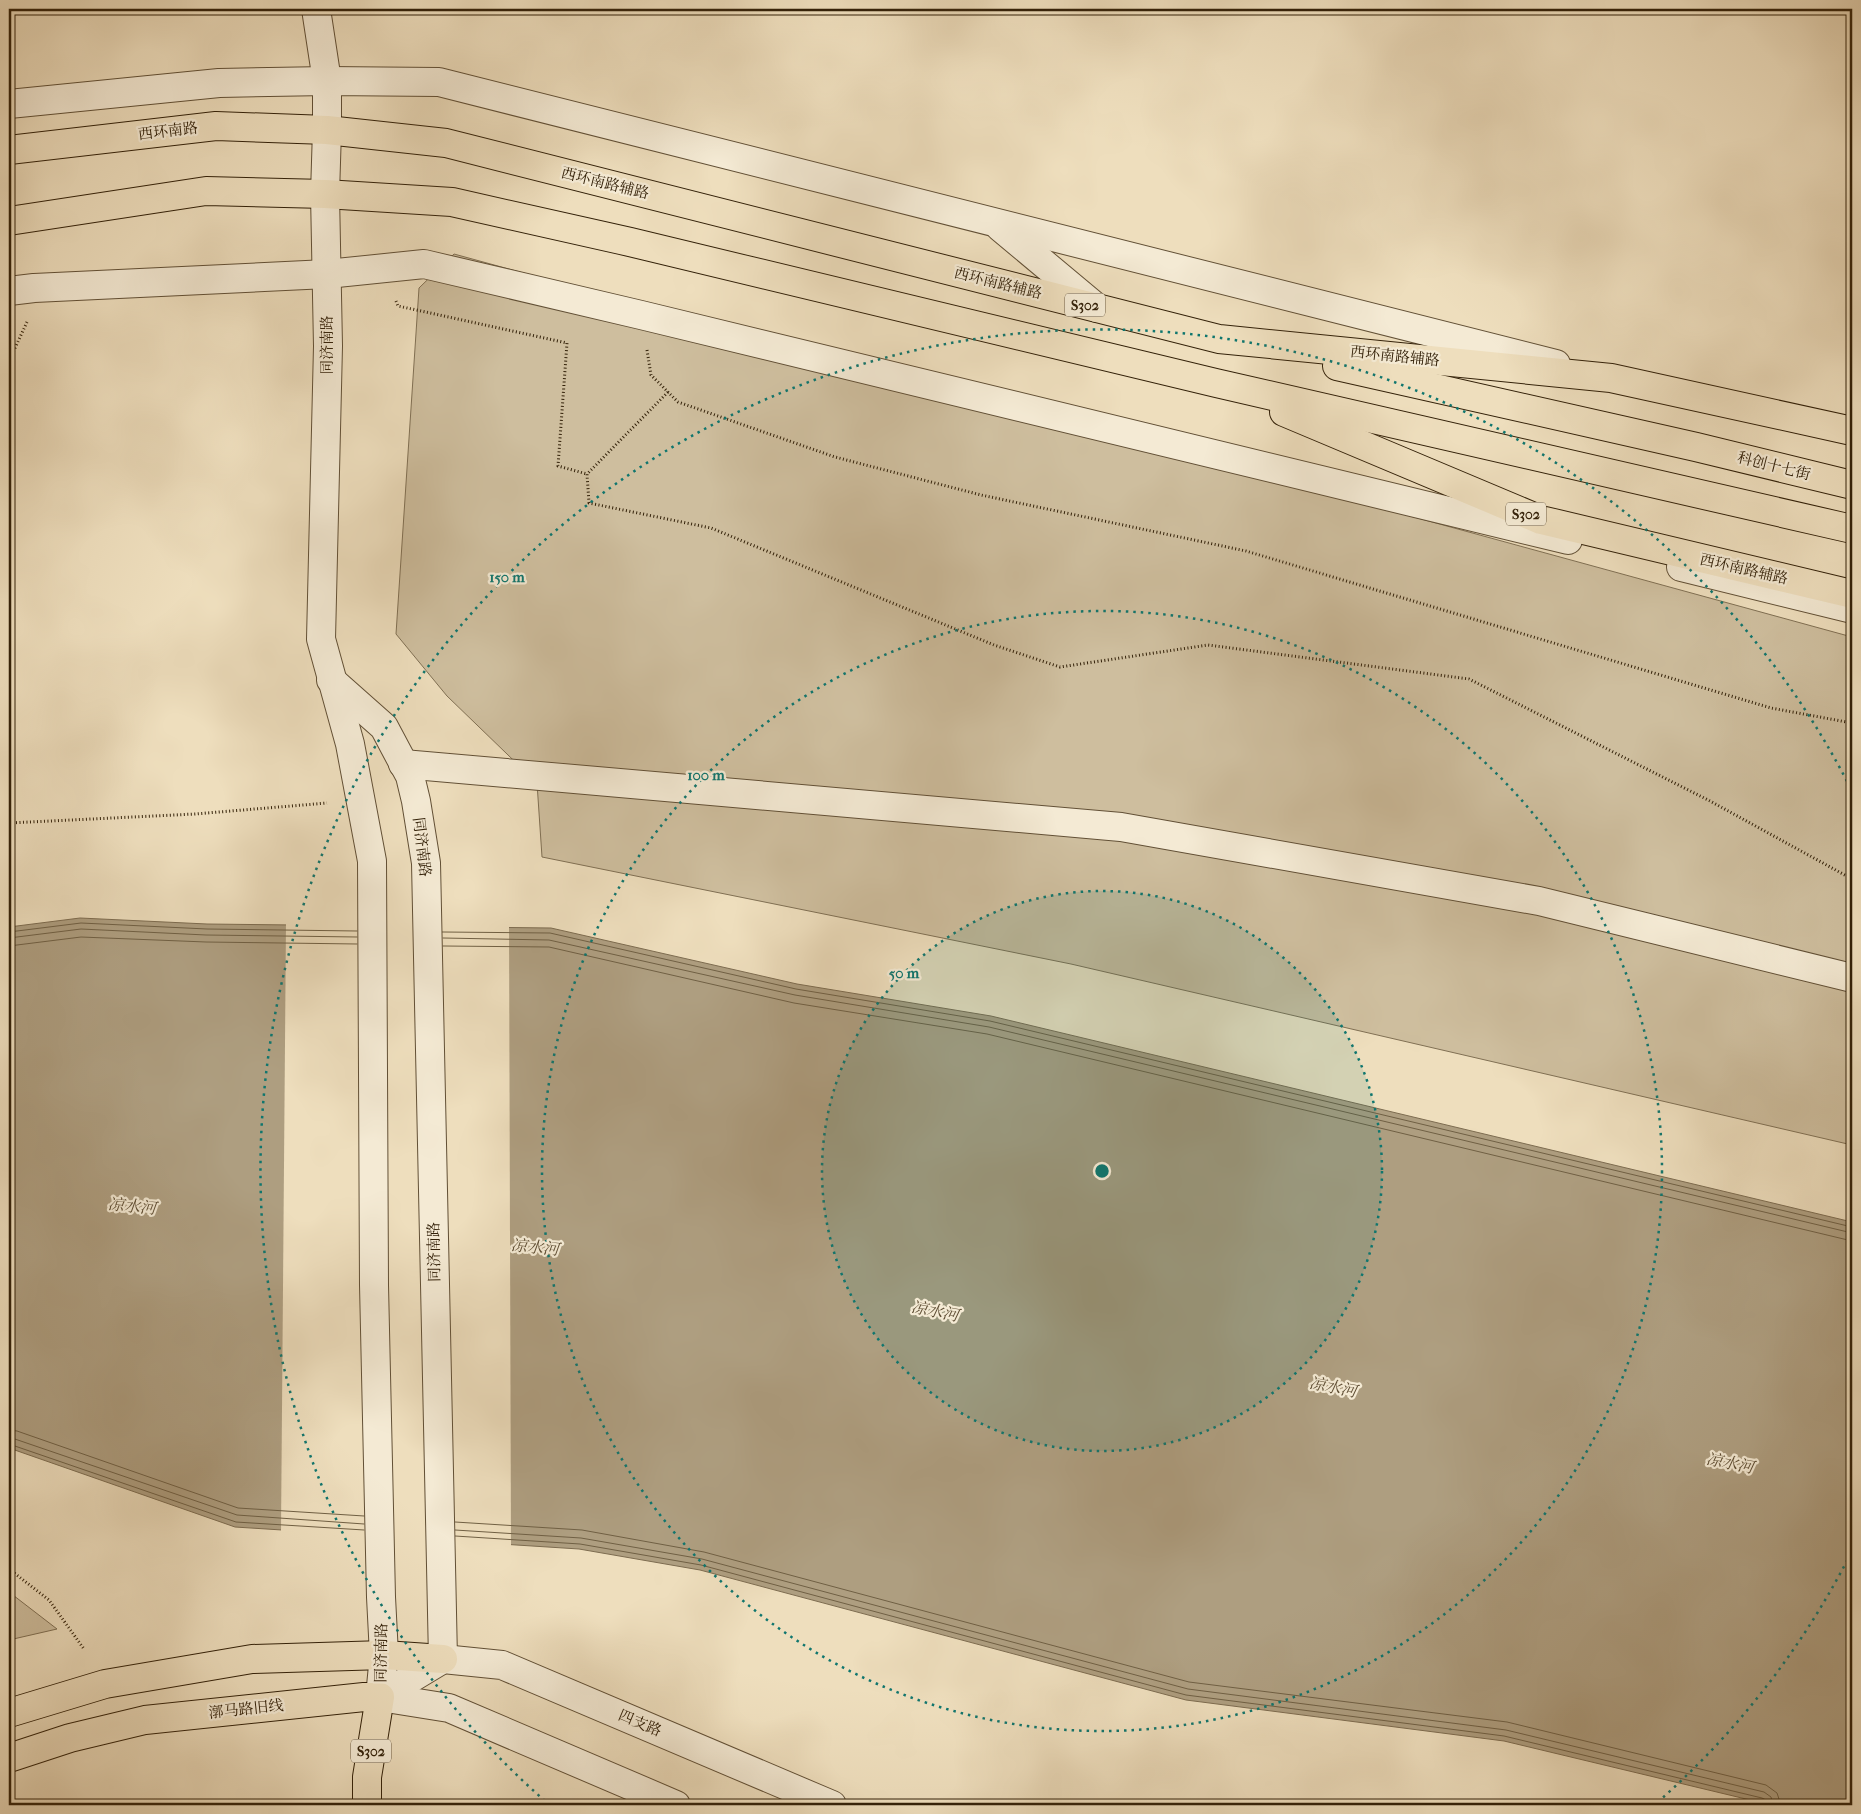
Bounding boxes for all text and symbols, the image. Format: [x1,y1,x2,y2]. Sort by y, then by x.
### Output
street label: 西环南路 [137,118,199,144]
street label: 西环南路辅路 [559,163,651,203]
street label: 西环南路辅路 [952,263,1044,303]
road number: S302 [1065,294,1105,316]
street label: 同济南路 [318,315,336,375]
street label: 西环南路辅路 [1349,342,1441,370]
street label: 科创十七街 [1735,448,1813,484]
road number: S302 [1506,502,1546,526]
street label: 西环南路辅路 [1698,550,1790,588]
text: 150 m [489,568,525,586]
text: 100 m [687,766,725,784]
street label: 同济南路 [409,816,435,878]
text: 50 m [889,964,920,982]
centre of rings [1093,1162,1111,1180]
water label: 凉水河 [107,1194,160,1218]
street label: 同济南路 [424,1222,444,1282]
water label: 凉水河 [510,1235,563,1259]
water label: 凉水河 [910,1297,963,1325]
water label: 凉水河 [1308,1373,1361,1401]
water label: 凉水河 [1705,1449,1758,1477]
street label: 同济南路 [371,1623,391,1683]
street label: 漷马路旧线 [208,1696,284,1722]
street label: 四支路 [616,1706,664,1740]
road number: S302 [351,1740,391,1762]

